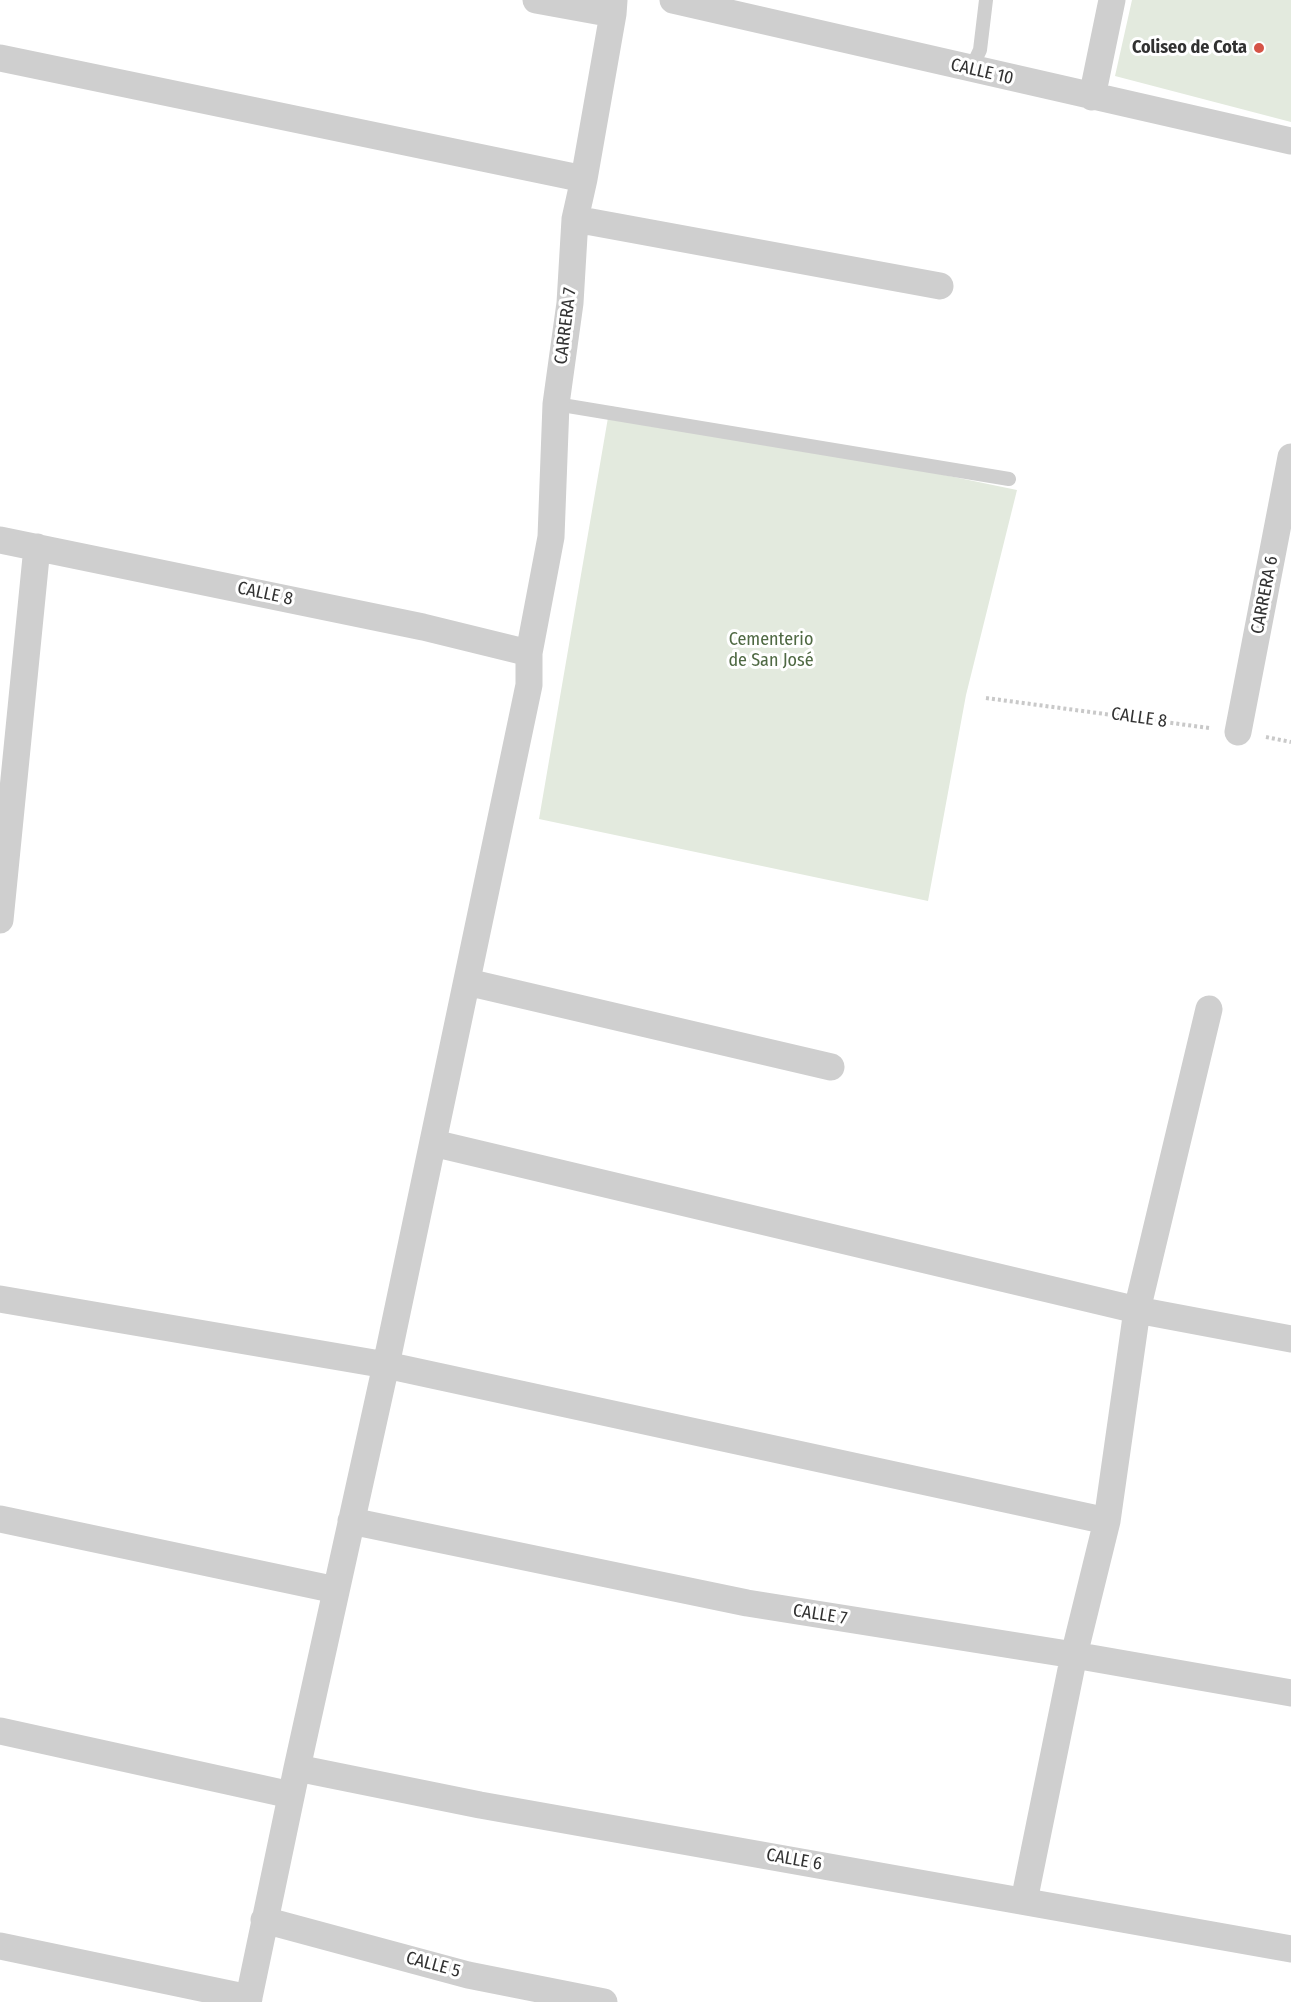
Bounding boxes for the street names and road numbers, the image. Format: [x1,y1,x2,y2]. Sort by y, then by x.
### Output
street label: CALLE 10 [949,54,1015,90]
street label: CARRERA 7 [551,286,581,366]
street label: CARRERA 6 [1247,554,1283,636]
street label: CALLE 8 [235,578,295,610]
street label: CALLE 8 [1110,703,1168,733]
street label: CALLE 7 [791,1600,849,1630]
street label: CALLE 6 [764,1844,824,1876]
street label: CALLE 5 [403,1947,463,1983]

